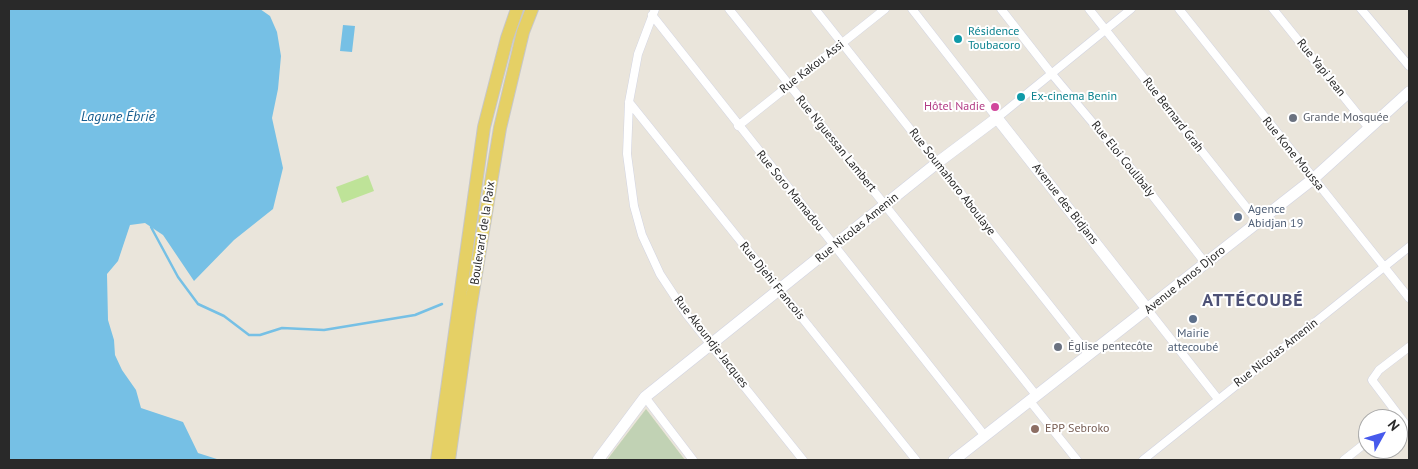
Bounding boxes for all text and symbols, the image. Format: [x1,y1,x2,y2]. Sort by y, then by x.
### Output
place label: Résidence Toubacoro [968,25,1021,53]
marker: Résidence Toubacoro [952,33,964,45]
street label: Rue Yapi Jean [1294,36,1348,100]
street label: Rue Kakou Assi [777,37,847,97]
street label: Rue Bernard Grah [1140,75,1206,155]
place label: Ex-cinema Benin [1031,90,1117,104]
marker: Ex-cinema Benin [1015,91,1027,103]
street label: Rue N'guessan Lambert [793,93,879,195]
place label: Hôtel Nadie [924,100,985,114]
marker: Hôtel Nadie [989,101,1001,113]
water label: Lagune Ébrié [81,109,155,125]
place label: Grande Mosquée [1303,111,1389,125]
marker: Grande Mosquée [1287,112,1299,124]
street label: Rue Kone Moussa [1259,114,1327,194]
street label: Rue Eloi Coulibaly [1088,118,1158,200]
street label: Rue Soumahoro Aboulaye [906,126,998,238]
street label: Rue Soro Mamadou [753,148,827,234]
street label: Avenue des Bidjans [1029,161,1101,247]
street label: Boulevard de la Paix [468,180,498,286]
street label: Rue Nicolas Amenin [813,190,901,266]
place label: Agence Abidjan 19 [1248,203,1303,231]
marker: Agence Abidjan 19 [1232,211,1244,223]
street label: Rue Djehi Francois [736,239,808,323]
street label: Avenue Amos Djoro [1142,243,1228,317]
district label: ATTÉCOUBÉ [1201,290,1305,312]
street label: Rue Akoundje Jacques [671,293,751,391]
marker: Mairie attecoubé [1187,313,1199,325]
street label: Rue Nicolas Amenin [1231,316,1321,390]
place label: Mairie attecoubé [1168,327,1218,355]
place label: Église pentecôte [1068,340,1153,354]
marker: Église pentecôte [1052,341,1064,353]
north arrow [1358,409,1408,459]
text: N [1384,416,1404,434]
place label: EPP Sebroko [1045,422,1110,436]
marker: EPP Sebroko [1029,423,1041,435]

